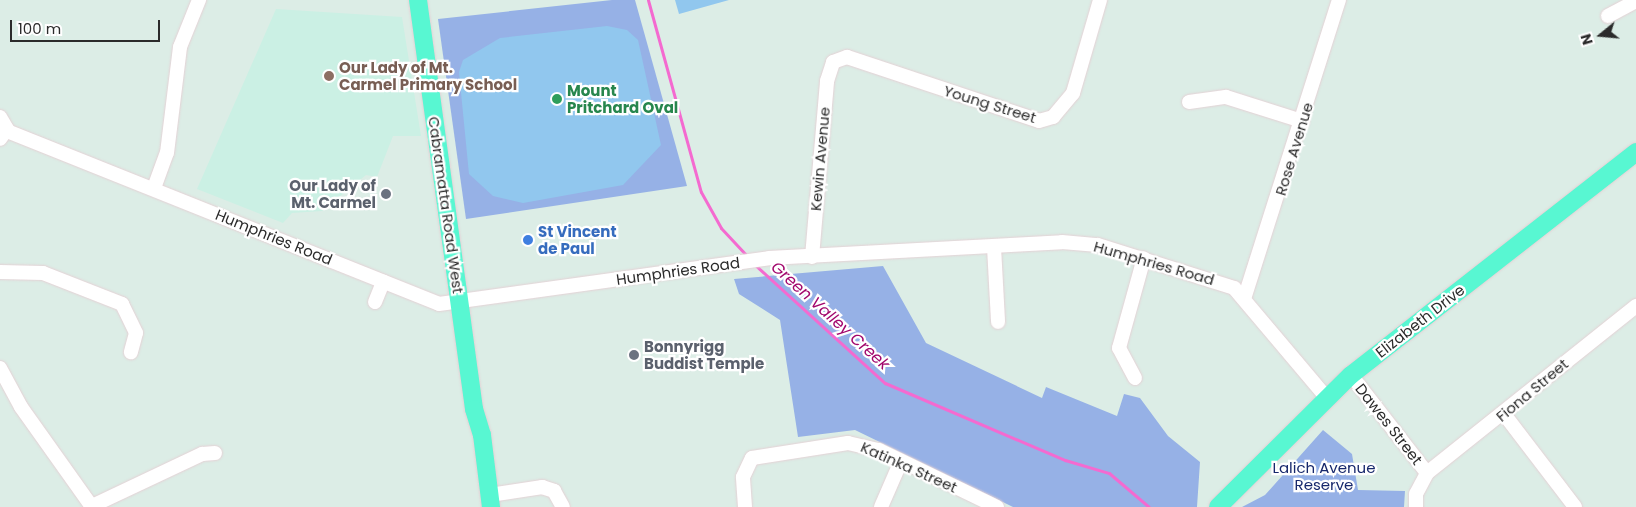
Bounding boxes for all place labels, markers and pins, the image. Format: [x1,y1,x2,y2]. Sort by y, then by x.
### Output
place label: Our Lady of Mt. Carmel Primary School [339,58,517,93]
marker: Our Lady of Mt. Carmel Primary School [323,70,335,82]
place label: Mount Pritchard Oval [567,81,678,116]
marker: Mount Pritchard Oval [551,93,563,105]
place label: Our Lady of Mt. Carmel [289,176,376,211]
marker: Our Lady of Mt. Carmel [380,188,392,200]
place label: St Vincent de Paul [538,222,616,257]
marker: St Vincent de Paul [522,234,534,246]
place label: Bonnyrigg Buddist Temple [644,337,764,372]
marker: Bonnyrigg Buddist Temple [628,349,640,361]

